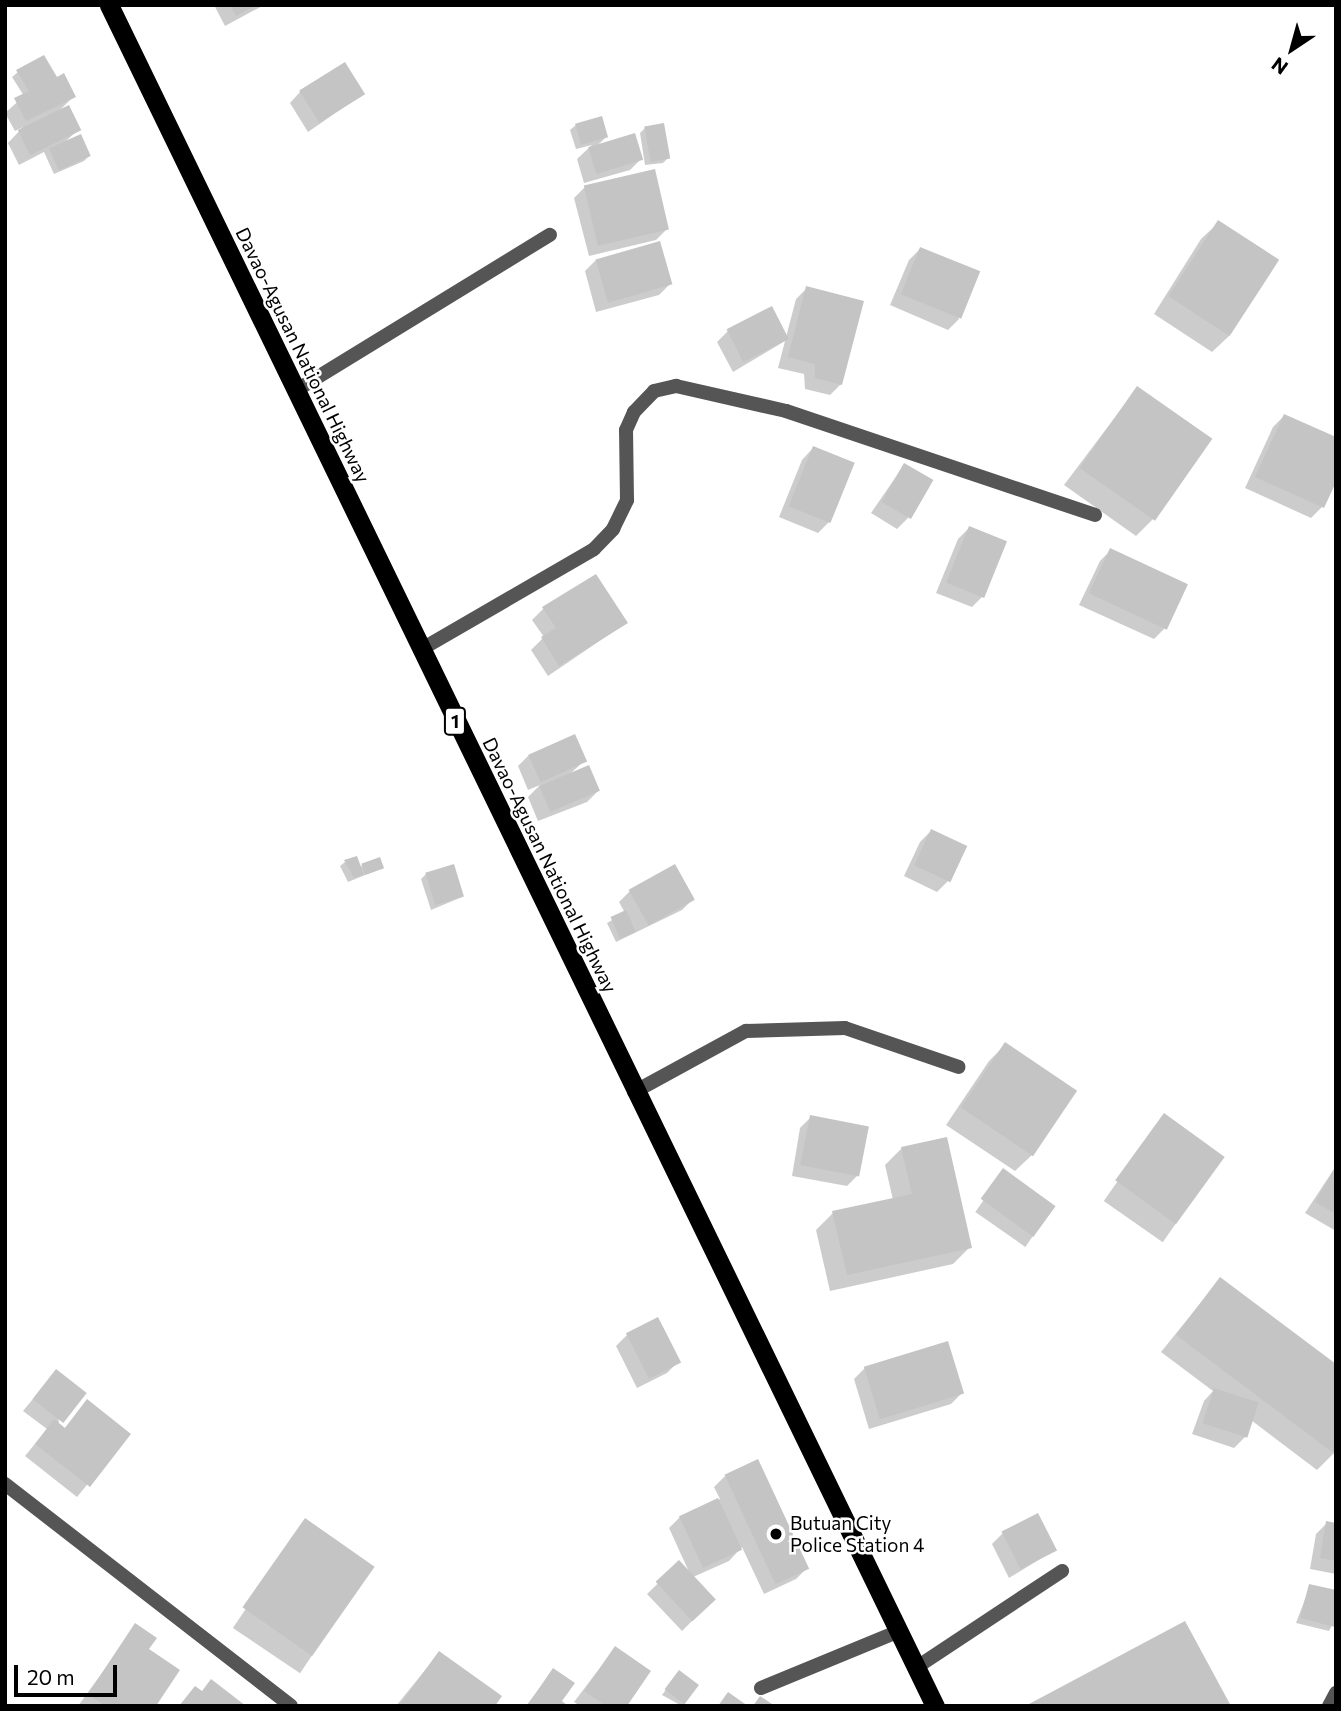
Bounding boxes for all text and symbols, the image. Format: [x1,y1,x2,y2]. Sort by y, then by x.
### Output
north arrow [1257,14,1327,84]
text: N [1267,53,1292,80]
street label: Davao-Agusan National Highway [231,224,375,486]
road number: 1 [443,706,467,736]
street label: Davao-Agusan National Highway [478,734,622,996]
place label: Butuan City Police Station 4 [790,1512,924,1556]
marker: Butuan City Police Station 4 [768,1526,784,1542]
scale bar [18,1652,121,1696]
text: 20 m [27,1664,75,1689]

